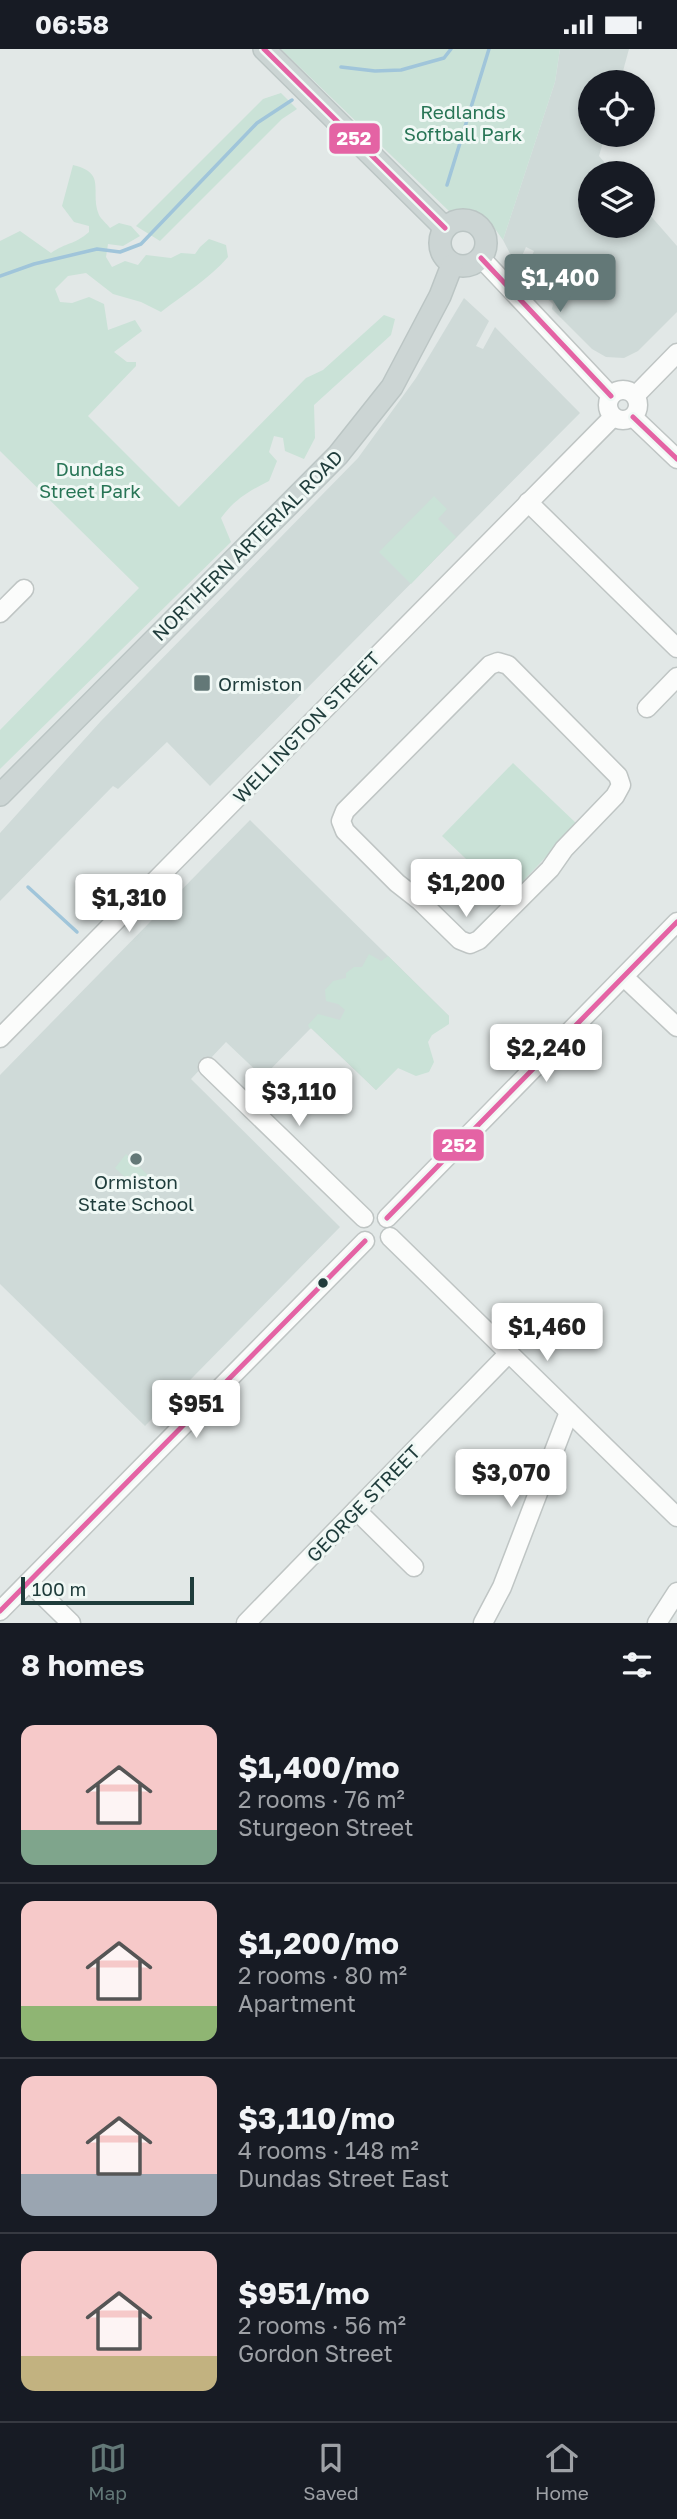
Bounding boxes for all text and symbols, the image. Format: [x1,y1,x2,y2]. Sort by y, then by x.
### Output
text: 06:58 [35,9,109,40]
map controls [578,70,655,238]
button: locate [578,70,655,147]
park label: Redlands Softball Park [404,100,523,145]
line badge: 252 [328,122,381,155]
text: 252 [337,126,371,149]
button: layers [578,161,655,238]
pin: $1,400 [503,254,617,314]
text: $1,400 [521,263,599,291]
street label: NORTHERN ARTERIAL ROAD [147,445,347,645]
park label: Dundas Street Park [39,457,141,502]
street label: WELLINGTON STREET [228,646,384,807]
place label: Ormiston [218,672,302,695]
marker: Ormiston [192,673,212,693]
pin: $1,200 [409,859,523,919]
text: $1,200 [427,868,505,896]
pin: $1,310 [72,875,186,934]
text: $1,310 [91,883,167,911]
pin: $2,240 [489,1025,603,1084]
text: $2,240 [506,1033,586,1061]
pin: $3,110 [242,1069,356,1128]
text: $3,110 [261,1077,337,1105]
line badge: 252 [432,1128,485,1162]
text: 252 [442,1133,476,1156]
marker: Ormiston State School [128,1151,144,1167]
place label: Ormiston State School [78,1170,194,1215]
unlabelled marker [316,1276,330,1290]
pin: $1,460 [490,1303,604,1363]
text: $1,460 [508,1312,586,1340]
pin: $951 [155,1381,237,1440]
text: $951 [168,1389,224,1417]
street label: GEORGE STREET [301,1440,425,1566]
pin: $3,070 [454,1449,568,1509]
text: $3,070 [471,1458,551,1486]
scale bar [21,1574,194,1606]
text: 100 m [32,1577,86,1600]
icon: filters [618,1646,656,1684]
text: 8 homes [21,1647,145,1683]
text: $1,400/mo [238,1749,400,1785]
icon: home [77,1753,161,1837]
text: 2 rooms · 76 m² [238,1785,405,1813]
text: Sturgeon Street [238,1813,413,1841]
text: $1,200/mo [238,1925,399,1961]
icon: home [77,1929,161,2013]
text: 2 rooms · 80 m² [238,1961,407,1989]
text: Apartment [238,1989,356,2017]
text: $3,110/mo [238,2100,395,2136]
icon: home [77,2104,161,2188]
text: 4 rooms · 148 m² [238,2136,419,2164]
text: Dundas Street East [238,2164,449,2192]
text: $951/mo [238,2275,370,2311]
icon: home [77,2279,161,2363]
text: 2 rooms · 56 m² [238,2311,406,2339]
text: Gordon Street [238,2339,393,2367]
tab: Map [88,2439,127,2504]
tab: Saved [303,2439,359,2504]
tab: Home [535,2439,589,2504]

